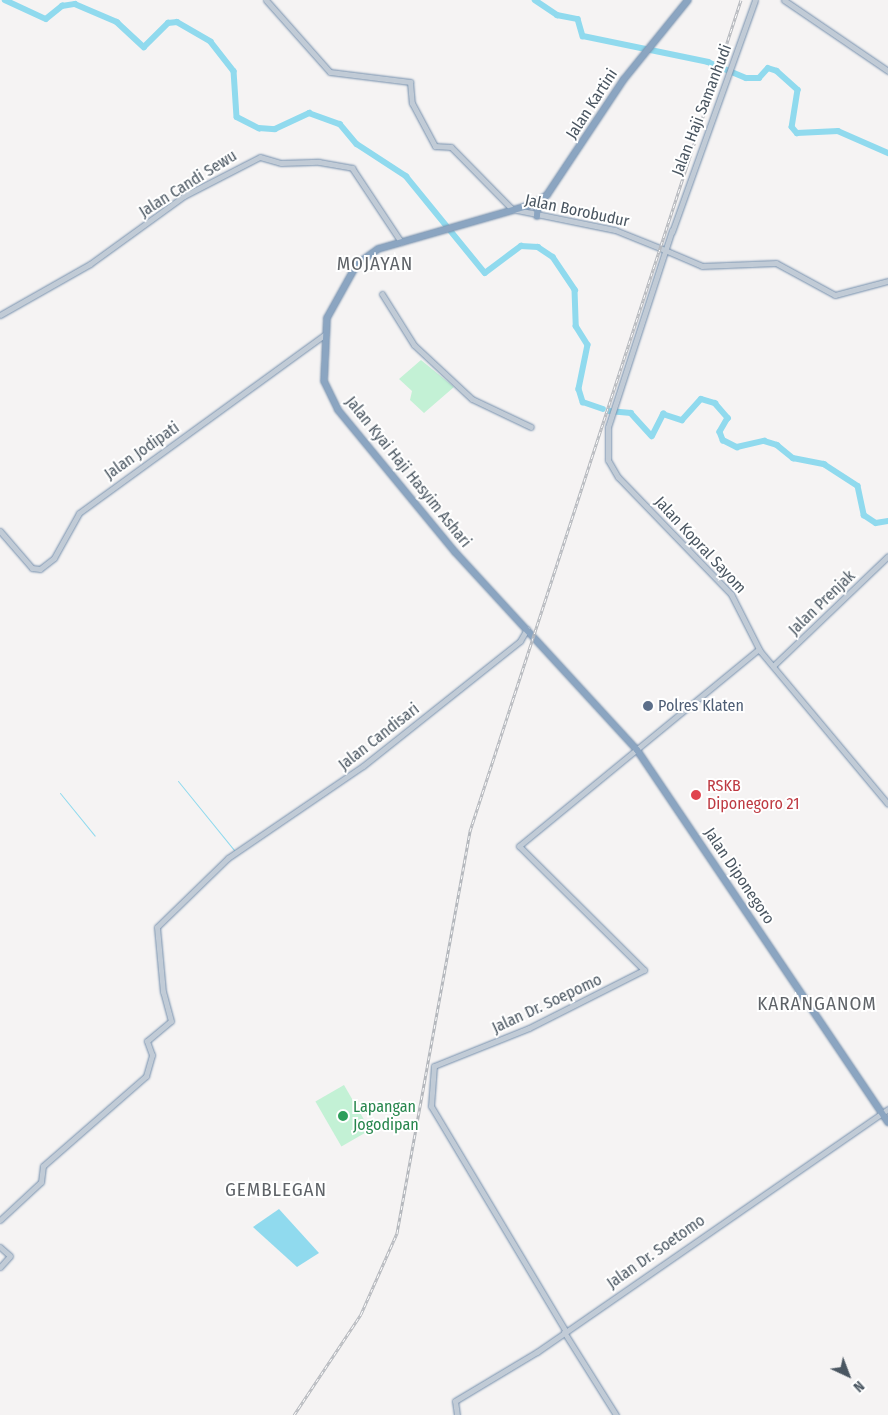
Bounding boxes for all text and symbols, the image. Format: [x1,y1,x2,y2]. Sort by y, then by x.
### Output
street label: Jalan Haji Samanhudi [668,42,736,178]
street label: Jalan Kartini [562,65,622,143]
street label: Jalan Candi Sewu [136,146,240,222]
street label: Jalan Borobudur [523,191,631,231]
district label: MOJAYAN [336,253,414,275]
street label: Jalan Kyai Haji Hasyim Ashari [341,393,475,551]
street label: Jalan Jodipati [101,418,183,484]
street label: Jalan Kopral Sayom [650,493,750,597]
street label: Jalan Prenjak [785,567,859,639]
place label: Polres Klaten [658,696,744,716]
street label: Jalan Candisari [335,699,423,775]
marker: Polres Klaten [642,700,654,712]
place label: RSKB Diponegoro 21 [707,776,800,814]
marker: RSKB Diponegoro 21 [689,788,703,802]
street label: Jalan Diponegoro [700,824,778,928]
street label: Jalan Dr. Soepomo [489,970,605,1038]
district label: KARANGANOM [756,993,878,1015]
place label: Lapangan Jogodipan [353,1097,419,1135]
marker: Lapangan Jogodipan [337,1110,349,1122]
district label: GEMBLEGAN [224,1179,328,1201]
street label: Jalan Dr. Soetomo [603,1211,709,1293]
north arrow [823,1350,873,1400]
text: N [850,1377,867,1395]

